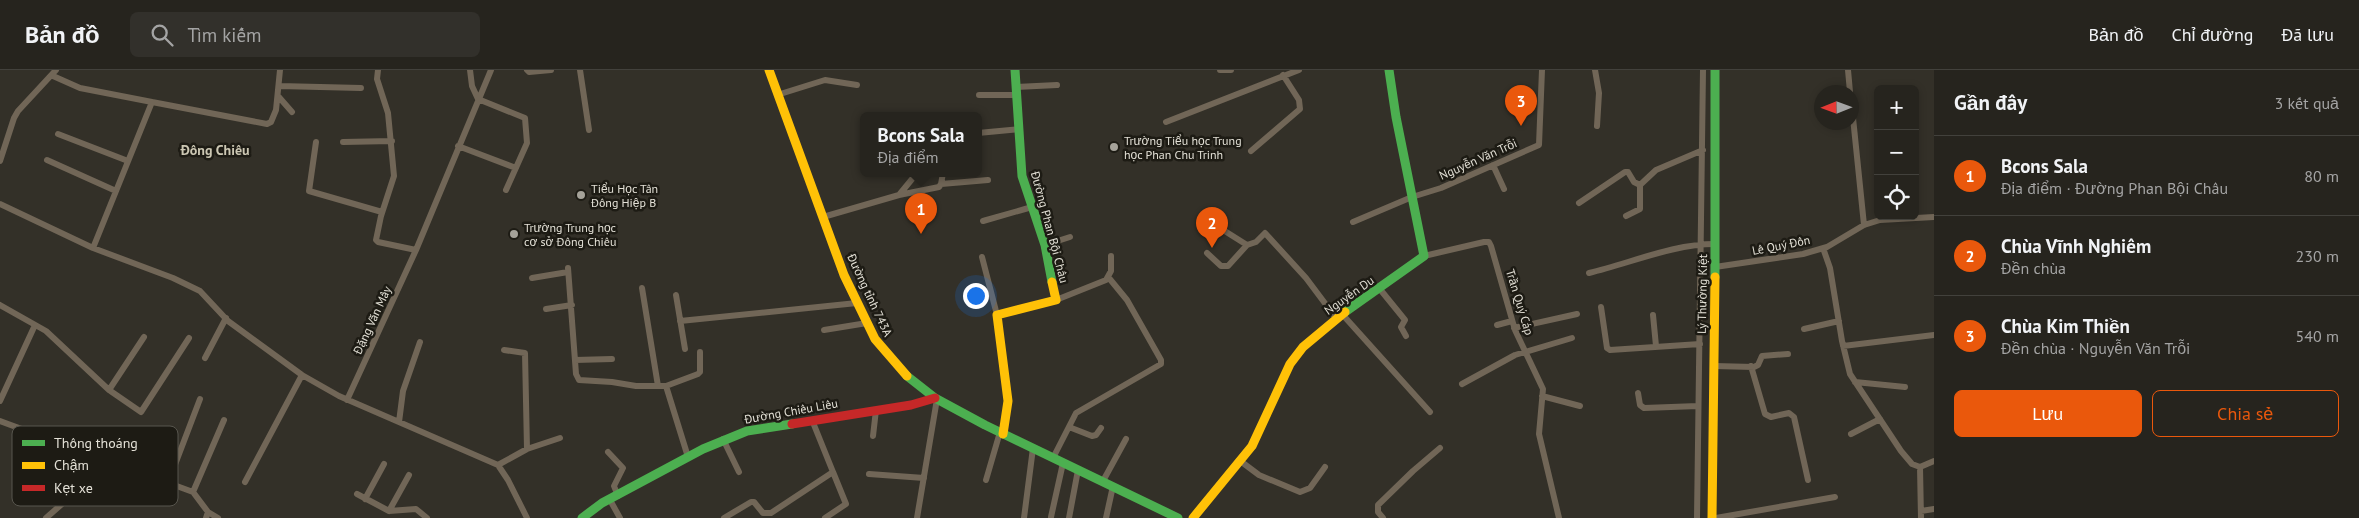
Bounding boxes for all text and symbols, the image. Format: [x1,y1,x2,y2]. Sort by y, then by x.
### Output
search box [130,12,480,57]
text: Bản đồ [25,19,100,50]
icon: search [148,21,176,49]
text: Tìm kiếm [188,23,262,47]
text: Bản đồ [2088,23,2143,46]
text: Chỉ đường [2171,23,2253,46]
text: Đã lưu [2281,23,2334,46]
pin: 3 [1505,85,1537,126]
north arrow [1814,85,1859,130]
map controls [1874,85,1919,220]
button: + [1874,85,1919,130]
text: Gần đây [1954,89,2027,116]
text: 3 kết quả [2275,93,2339,113]
popup [860,112,982,177]
text: Bcons Sala [877,123,965,147]
button: − [1874,130,1919,175]
place label: Trường Tiểu học Trung học Phan Chu Trinh [1124,133,1242,162]
street label: Nguyễn Văn Trỗi [1437,135,1519,183]
district label: Đông Chiêu [179,141,250,159]
marker: Trường Tiểu học Trung học Phan Chu Trinh [1108,141,1120,153]
text: Địa điểm [877,147,939,167]
text: Bcons Sala [2001,154,2088,178]
text: 1 [1965,166,1975,186]
text: 80 m [2304,166,2339,186]
street label: Đường Phan Bội Châu [1028,169,1072,284]
button: locate [1874,175,1919,220]
text: Địa điểm · Đường Phan Bội Châu [2001,178,2228,198]
place label: Tiểu Học Tân Đông Hiệp B [590,181,658,210]
marker: Tiểu Học Tân Đông Hiệp B [575,189,587,201]
pin: 1 [905,193,937,234]
pin: 2 [1196,207,1228,248]
place label: Trường Trung học cơ sở Đông Chiêu [524,220,617,249]
marker: Trường Trung học cơ sở Đông Chiêu [508,228,520,240]
street label: Lê Quý Đôn [1751,232,1811,258]
text: Chùa Vĩnh Nghiêm [2001,234,2151,258]
text: 2 [1965,246,1975,266]
text: 230 m [2296,246,2339,266]
street label: Đường tỉnh 743A [844,250,896,339]
street label: Lý Thường Kiệt [1694,254,1710,334]
text: Đền chùa [2001,258,2066,278]
street label: Trần Quý Cáp [1503,267,1537,337]
street label: Nguyễn Du [1321,272,1377,318]
street label: Đặng Văn Mây [349,283,394,357]
your location [963,283,989,309]
text: Chùa Kim Thiền [2001,314,2130,338]
text: 3 [1965,326,1975,346]
text: 540 m [2296,326,2339,346]
text: Đền chùa · Nguyễn Văn Trỗi [2001,338,2190,358]
button: Lưu [1954,390,2142,437]
button: Chia sẻ [2152,390,2339,437]
street label: Đường Chiêu Liêu [742,395,839,427]
legend [12,426,178,506]
text: Thông thoáng [54,434,138,452]
text: Chậm [54,456,89,474]
text: Kẹt xe [54,479,93,497]

